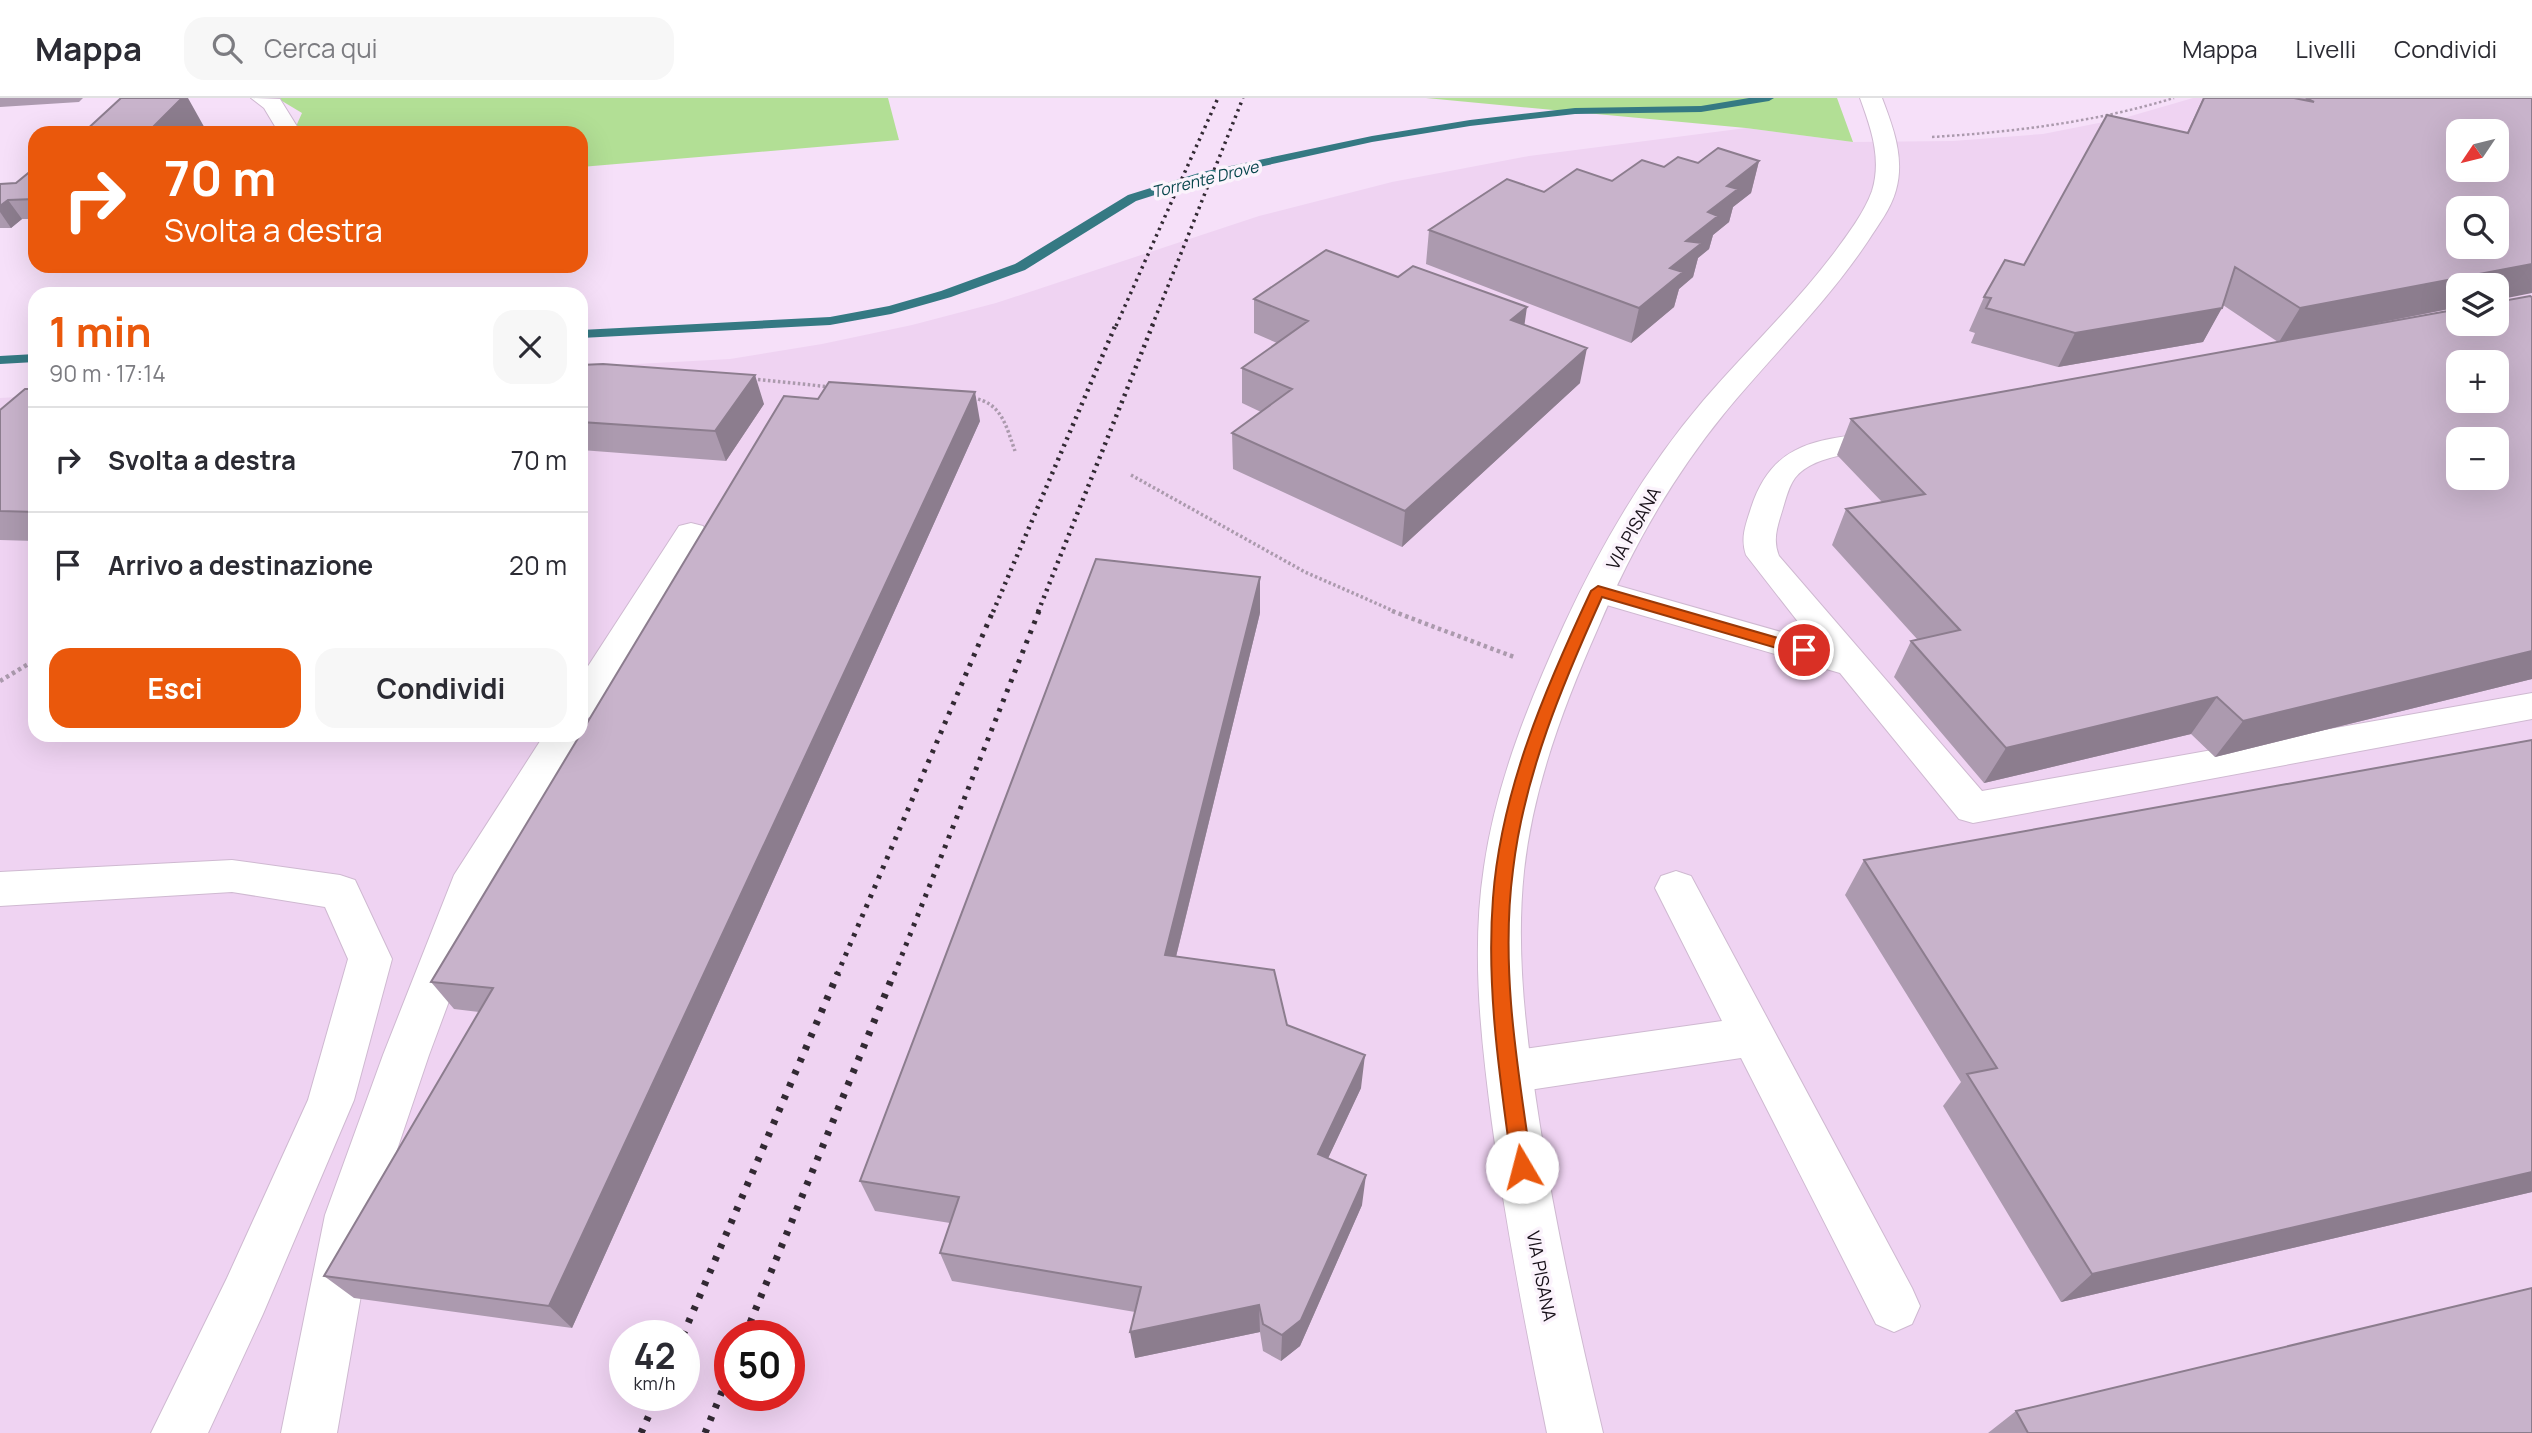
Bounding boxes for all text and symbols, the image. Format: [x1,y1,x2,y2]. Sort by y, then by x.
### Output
search box [184,17,674,80]
text: Mappa [35,26,142,71]
icon: search [208,29,246,67]
text: Cerca qui [264,30,378,66]
text: Mappa [2182,32,2258,65]
text: Livelli [2296,32,2356,65]
text: Condividi [2394,32,2497,65]
north arrow [2446,119,2510,182]
map controls [2446,119,2509,490]
text: 70 m [164,144,276,211]
icon: right [49,154,140,245]
water label: Torrente Drove [1149,155,1262,203]
button: search [2446,196,2509,259]
text: Svolta a destra [164,208,383,252]
button: layers [2446,273,2509,336]
text: 1 min [49,302,152,360]
button: close [493,310,567,384]
button: + [2446,350,2509,413]
text: 90 m · 17:14 [49,357,166,389]
button: − [2446,427,2509,490]
icon: right [49,441,87,479]
text: Svolta a destra [108,442,296,478]
text: 70 m [511,442,567,478]
street label: VIA PISANA [1600,482,1666,574]
icon: arrive [49,546,87,584]
text: Arrivo a destinazione [108,547,373,583]
text: 20 m [509,547,567,583]
pin [1774,620,1834,680]
icon: arrive [1785,631,1823,669]
button: Esci [49,648,301,728]
button: Condividi [315,648,567,728]
position arrow [1485,1130,1559,1204]
street label: VIA PISANA [1522,1229,1563,1324]
speed limit sign: 50 [714,1320,805,1411]
text: 42 [633,1332,676,1380]
text: km/h [634,1371,675,1395]

